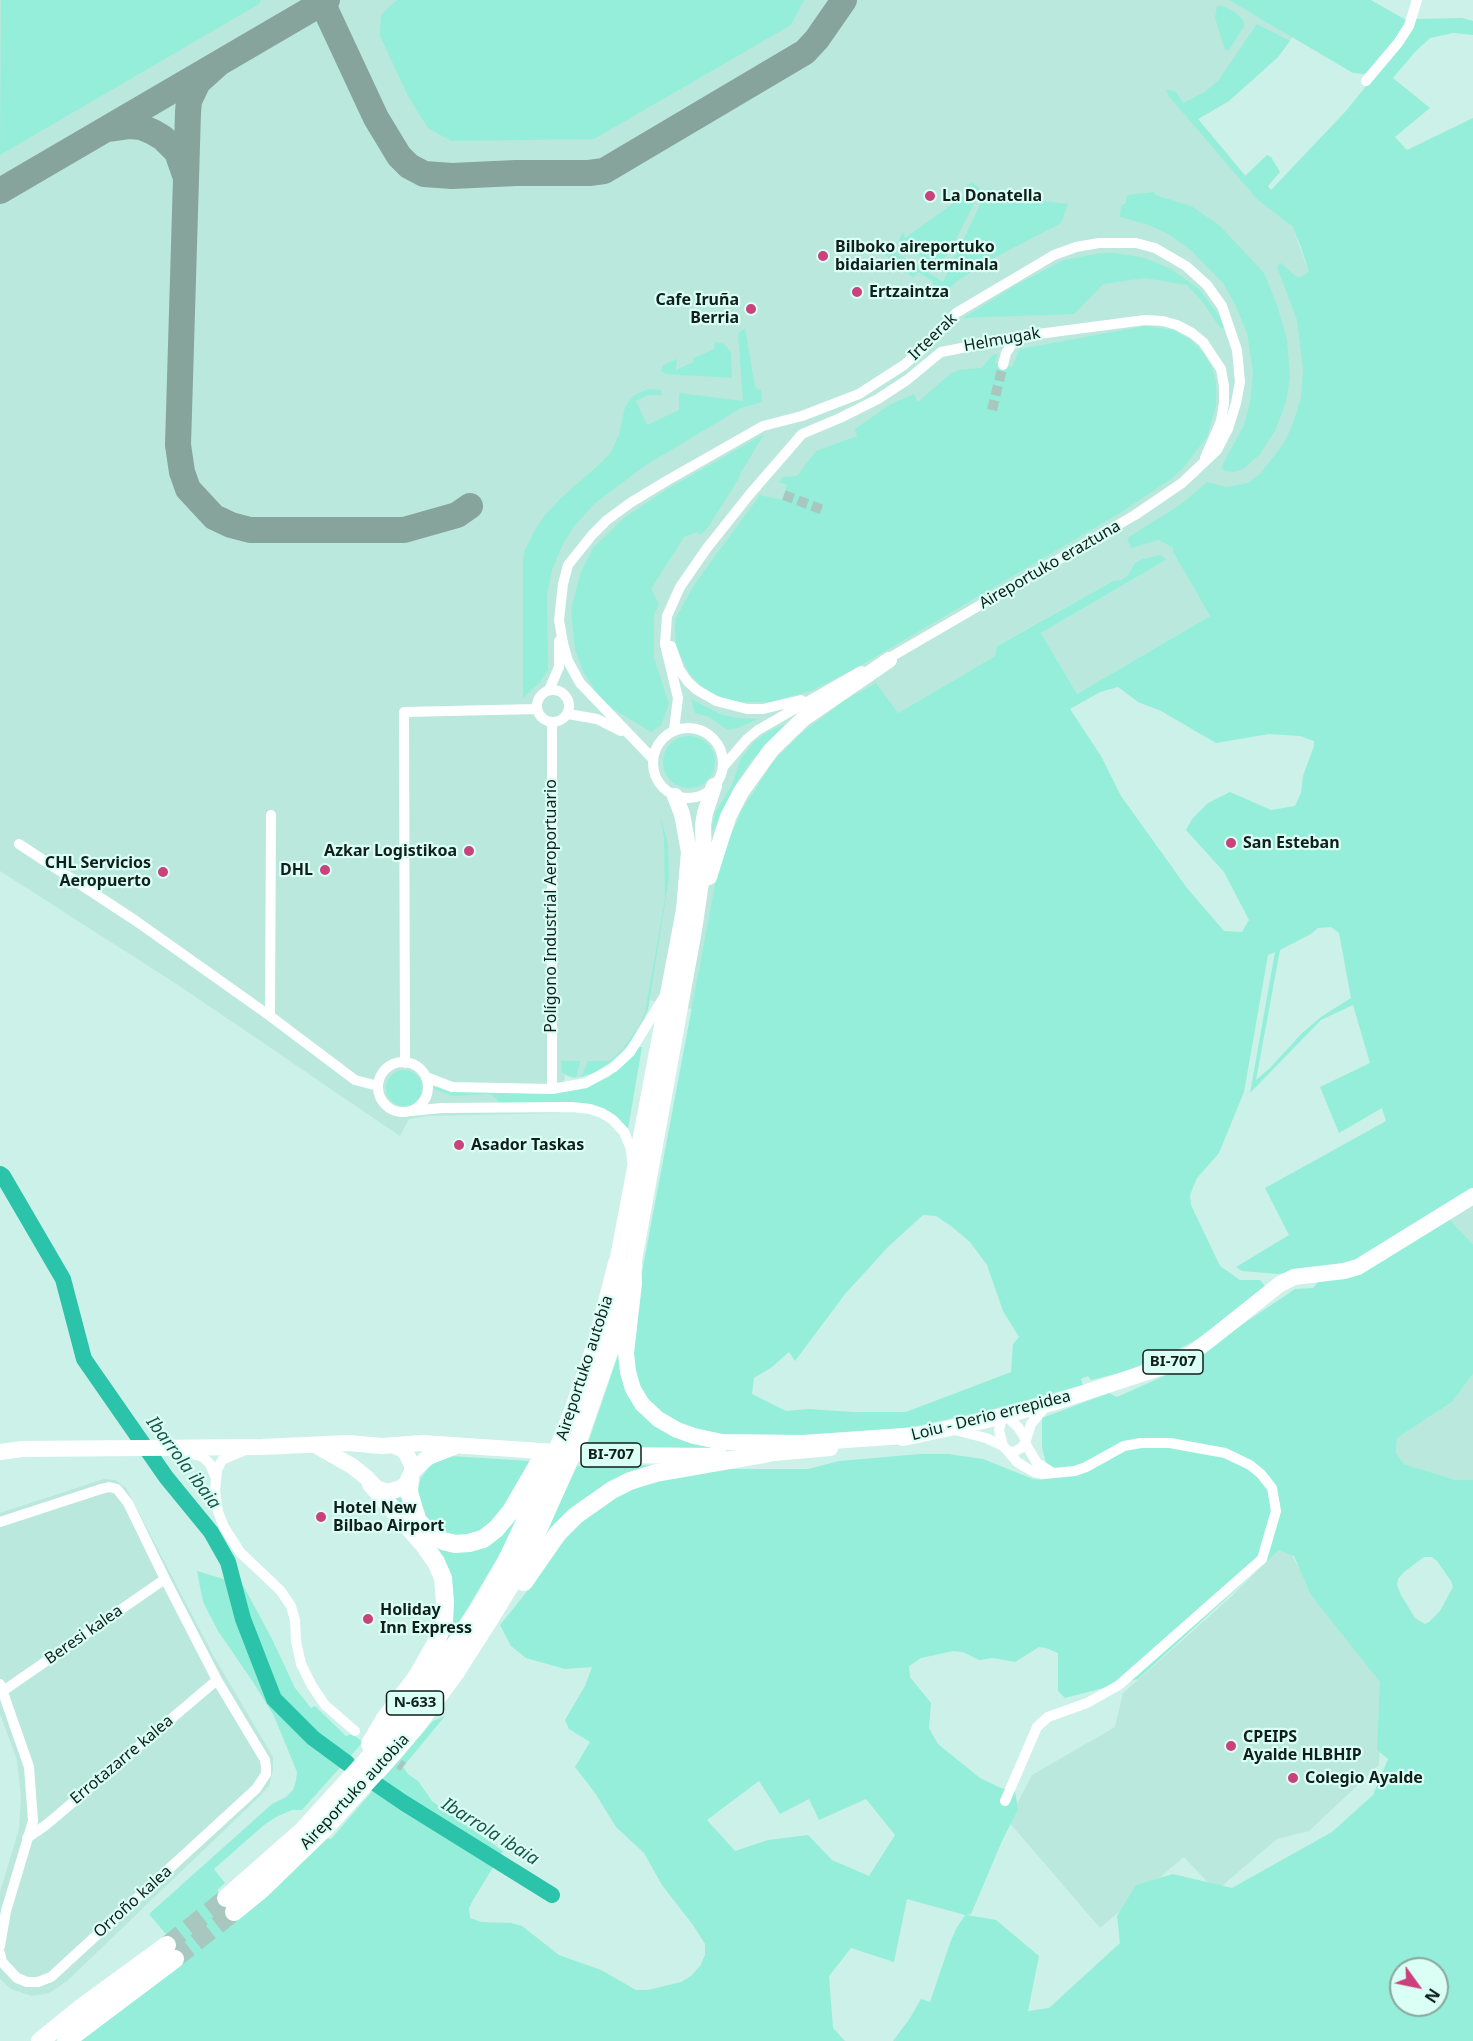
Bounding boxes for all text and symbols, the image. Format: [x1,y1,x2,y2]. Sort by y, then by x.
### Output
place label: La Donatella [942,186,1042,206]
marker: La Donatella [923,189,937,203]
place label: Bilboko aireportuko bidaiarien terminala [835,237,998,275]
marker: Bilboko aireportuko bidaiarien terminala [816,249,830,263]
place label: Ertzaintza [869,282,949,302]
marker: Ertzaintza [850,285,864,299]
place label: Cafe Iruña Berria [655,290,739,328]
marker: Cafe Iruña Berria [744,302,758,316]
street label: Irteerak [905,309,961,365]
street label: Helmugak [962,324,1042,356]
street label: Aireportuko eraztuna [976,517,1124,613]
street label: Polígono Industrial Aeroportuario [541,779,561,1033]
place label: San Esteban [1243,833,1340,853]
marker: San Esteban [1224,836,1238,850]
place label: Azkar Logistikoa [324,841,457,861]
marker: Azkar Logistikoa [462,844,476,858]
place label: CHL Servicios Aeropuerto [45,853,151,891]
place label: DHL [280,860,313,880]
marker: DHL [318,863,332,877]
marker: CHL Servicios Aeropuerto [156,865,170,879]
place label: Asador Taskas [471,1135,584,1155]
marker: Asador Taskas [452,1138,466,1152]
street label: Aireportuko autobia [553,1293,617,1443]
road number: BI-707 [1143,1350,1203,1374]
street label: Loiu - Derio errepidea [909,1387,1073,1445]
water label: Ibarrola ibaia [141,1412,225,1514]
road number: BI-707 [581,1443,641,1467]
place label: Hotel New Bilbao Airport [333,1498,444,1536]
marker: Hotel New Bilbao Airport [314,1510,328,1524]
place label: Holiday Inn Express [380,1600,472,1638]
street label: Beresi kalea [41,1601,127,1669]
marker: Holiday Inn Express [361,1612,375,1626]
road number: N-633 [386,1691,444,1715]
street label: Errotazarre kalea [67,1711,177,1809]
place label: CPEIPS Ayalde HLBHIP [1243,1727,1362,1765]
street label: Aireportuko autobia [296,1730,414,1854]
marker: CPEIPS Ayalde HLBHIP [1224,1739,1238,1753]
place label: Colegio Ayalde [1305,1768,1423,1788]
marker: Colegio Ayalde [1286,1771,1300,1785]
water label: Ibarrola ibaia [438,1794,542,1870]
street label: Orroño kalea [90,1862,176,1942]
north arrow [1389,1957,1449,2017]
text: N [1420,1984,1445,2007]

